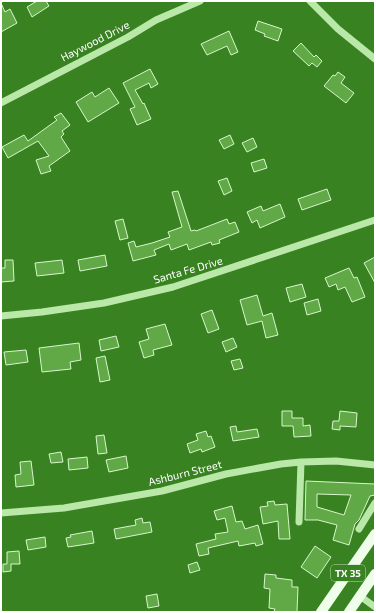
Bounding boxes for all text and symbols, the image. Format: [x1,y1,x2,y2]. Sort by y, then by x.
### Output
street label: Haywood Drive [58,18,131,64]
street label: Santa Fe Drive [152,253,224,286]
street label: Ashburn Street [147,457,223,488]
road number: TX 35 [331,565,365,581]

